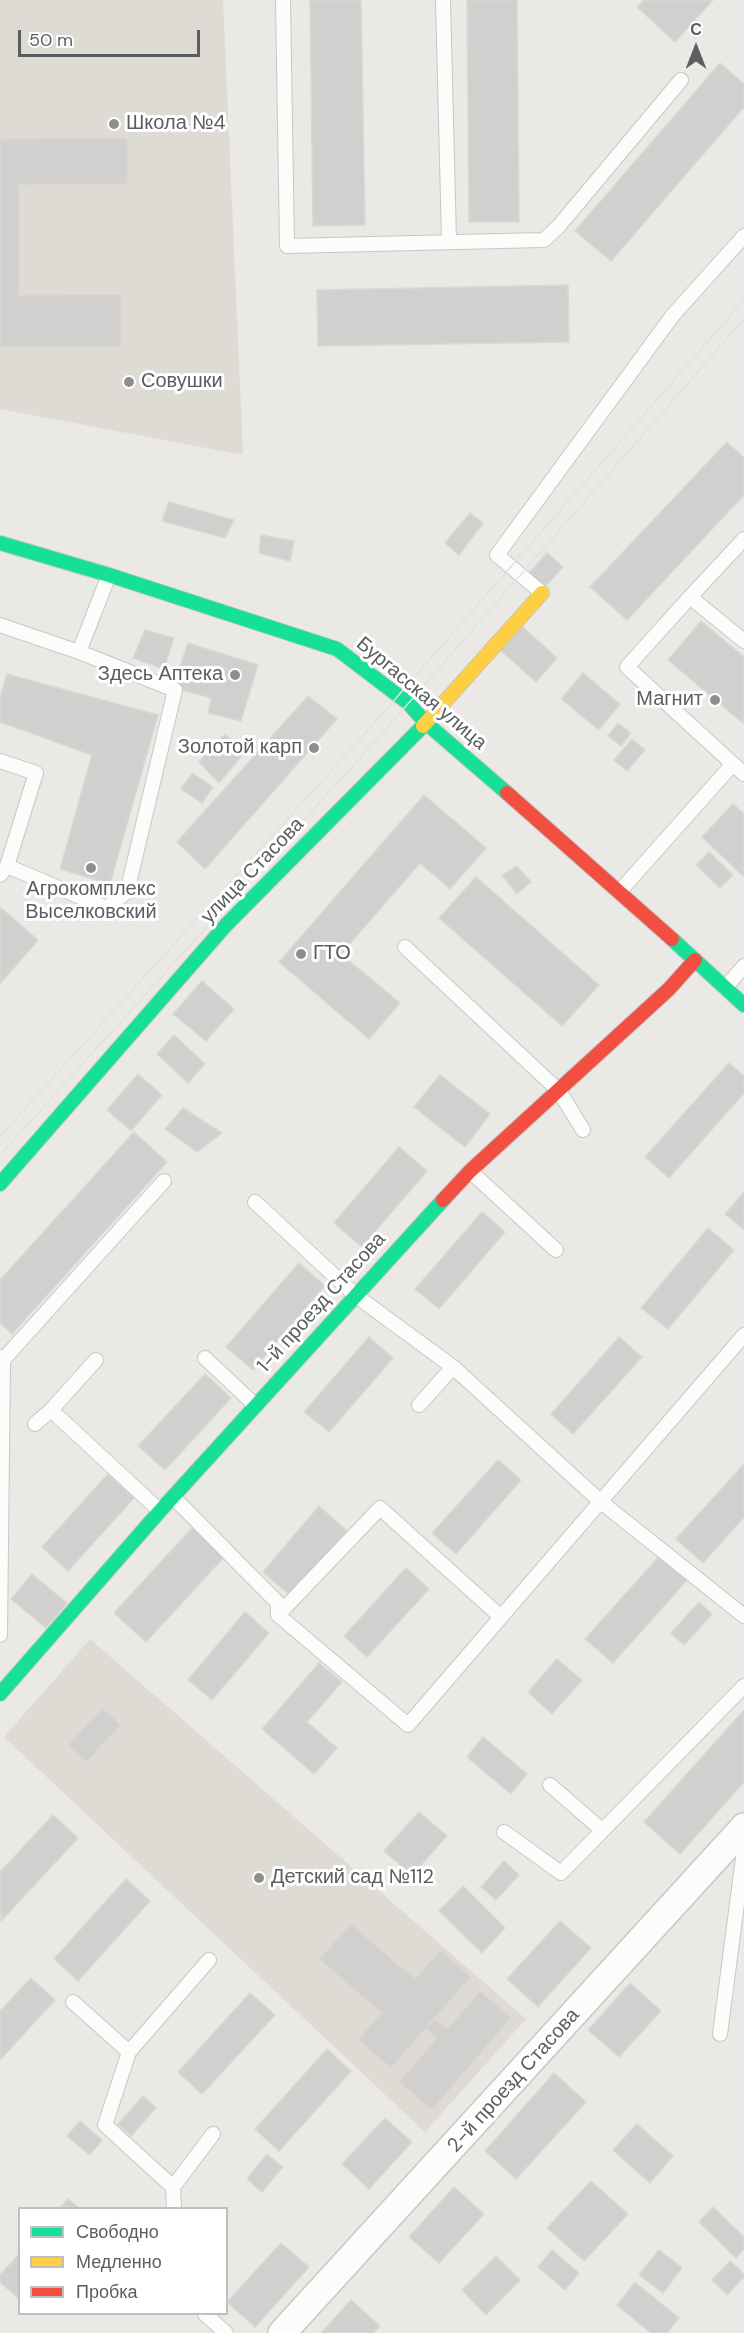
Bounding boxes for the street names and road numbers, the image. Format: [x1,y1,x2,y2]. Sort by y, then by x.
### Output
street label: Бургасская улица [351,632,491,756]
street label: улица Стасова [197,813,309,929]
street label: 1-й проезд Стасова [253,1228,391,1378]
street label: 2-й проезд Стасова [443,2004,585,2158]

